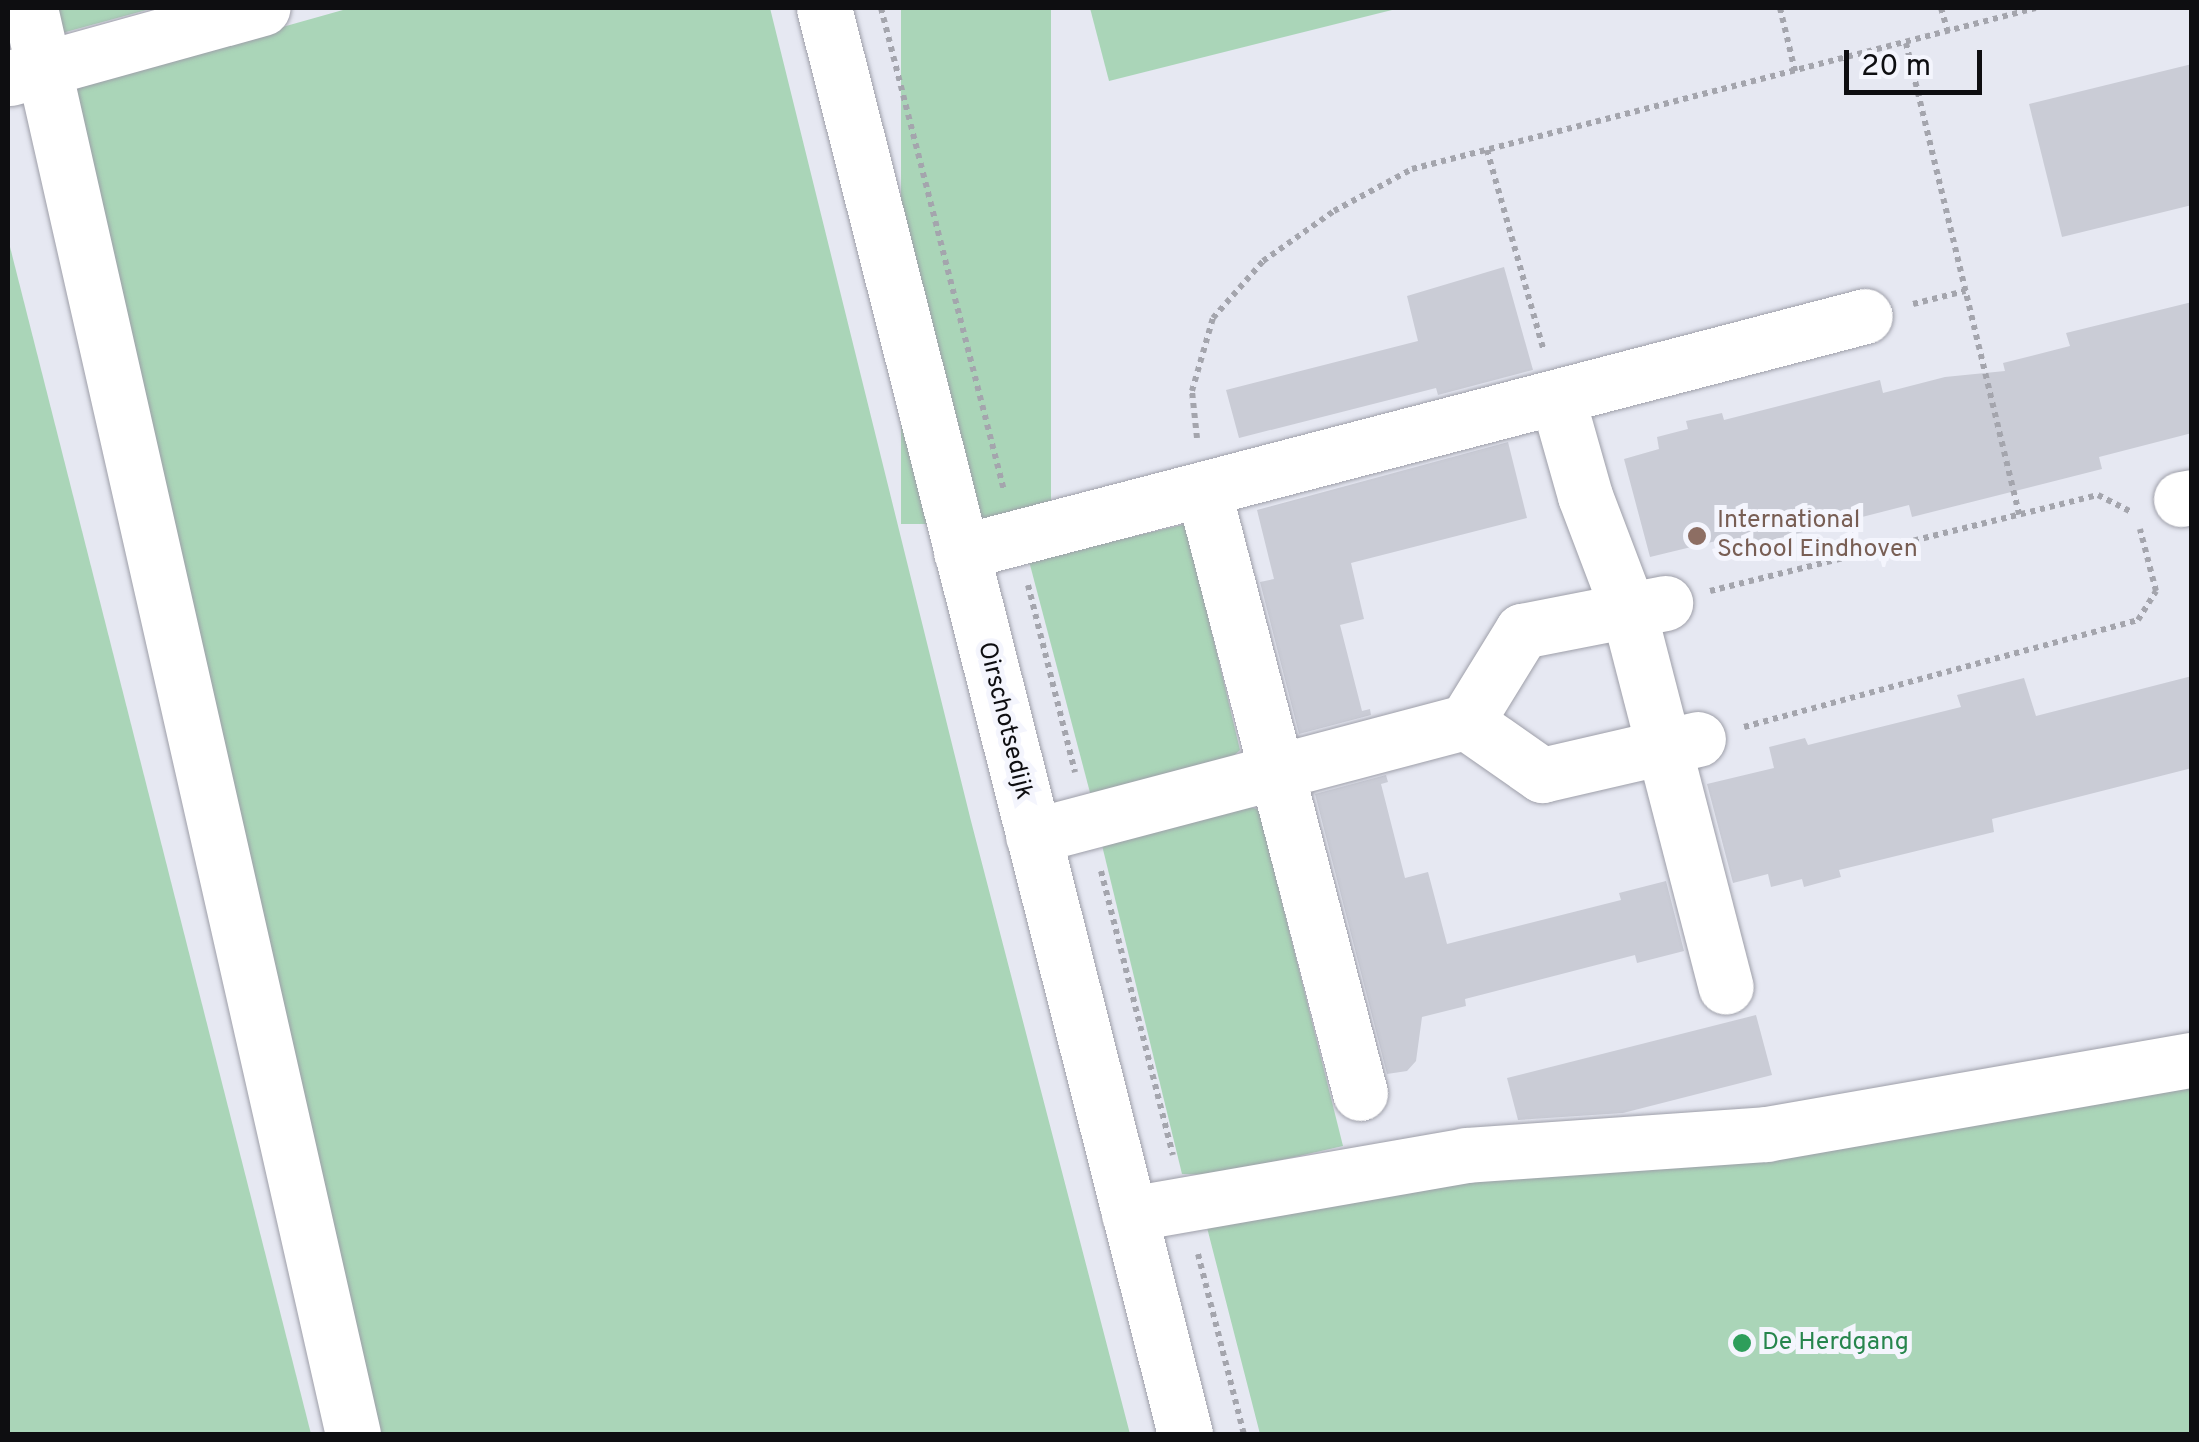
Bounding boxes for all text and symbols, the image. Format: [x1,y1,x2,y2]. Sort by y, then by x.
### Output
scale bar [1849,30,1986,92]
text: 20 m [1861,49,1931,86]
place label: International School Eindhoven [1717,507,1918,566]
marker: International School Eindhoven [1686,525,1708,547]
street label: Oirschotsedijk [970,639,1038,803]
place label: De Herdgang [1762,1328,1909,1358]
marker: De Herdgang [1731,1332,1753,1354]

